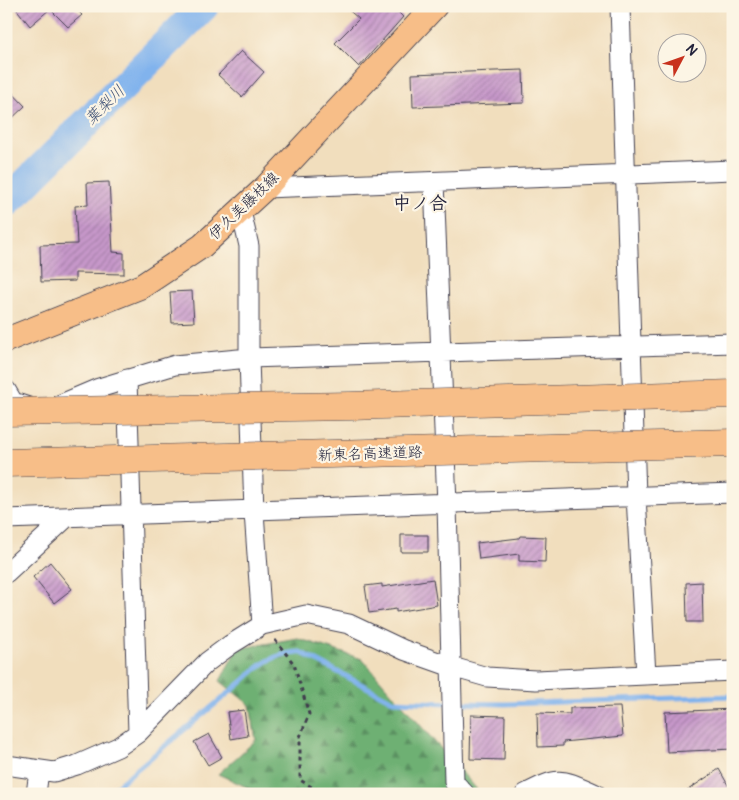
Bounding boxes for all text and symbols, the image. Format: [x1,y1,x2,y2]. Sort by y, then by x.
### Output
north arrow [656,32,706,82]
text: N [682,41,701,59]
water label: 葉梨川 [81,81,129,129]
street label: 伊久美藤枝線 [205,168,283,244]
district label: 中ノ合 [393,192,447,215]
street label: 新東名高速道路 [317,443,423,465]

